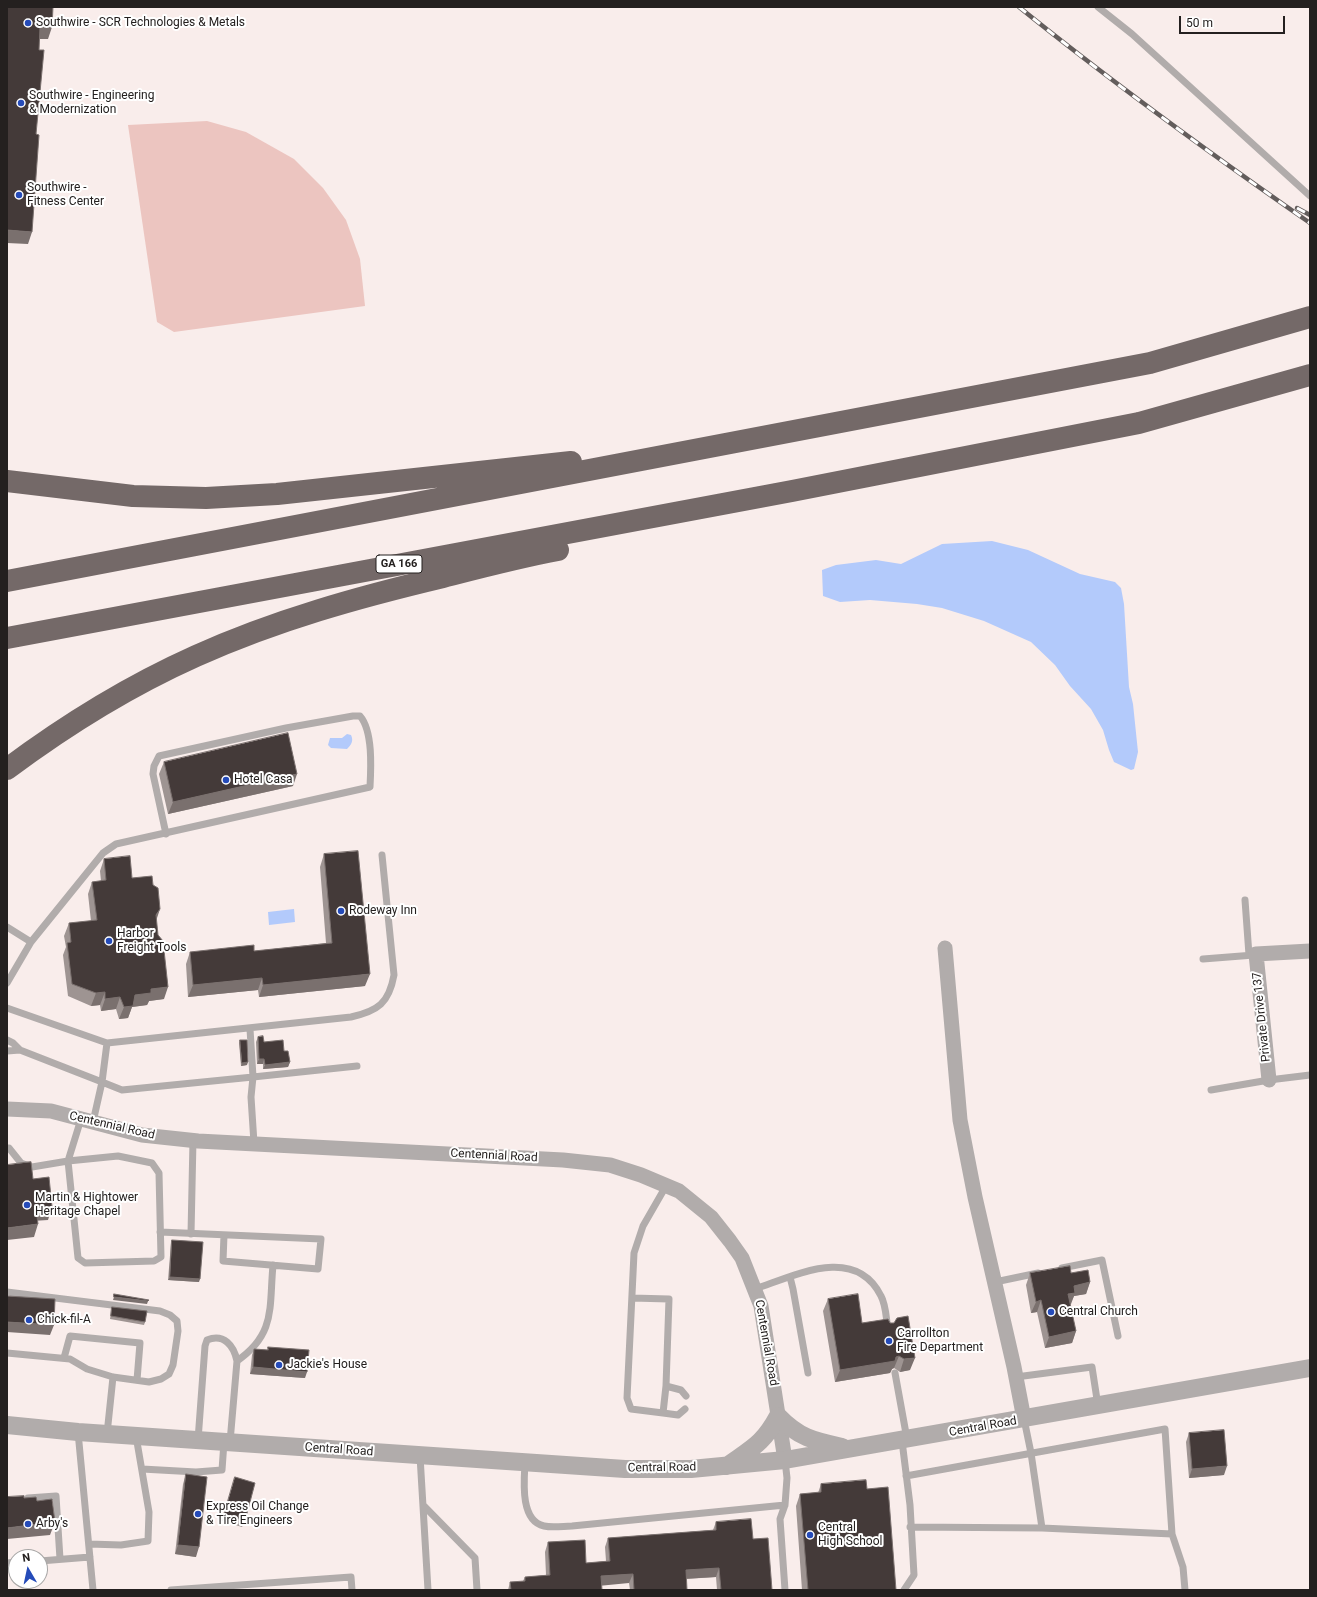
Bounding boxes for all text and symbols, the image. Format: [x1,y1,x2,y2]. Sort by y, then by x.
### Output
scale bar [1181,8,1287,34]
place label: Southwire - SCR Technologies & Metals [36,16,245,30]
text: 50 m [1186,16,1213,30]
marker: Southwire - SCR Technologies & Metals [23,18,33,28]
place label: Southwire - Engineering & Modernization [29,89,154,117]
marker: Southwire - Engineering & Modernization [16,98,26,108]
place label: Southwire - Fitness Center [27,181,104,209]
marker: Southwire - Fitness Center [14,190,24,200]
road number: GA 166 [376,555,422,573]
place label: Hotel Casa [234,773,293,787]
marker: Hotel Casa [221,775,231,785]
place label: Rodeway Inn [349,904,417,918]
marker: Rodeway Inn [336,906,346,916]
place label: Harbor Freight Tools [117,927,186,955]
marker: Harbor Freight Tools [104,936,114,946]
street label: Private Drive 137 [1250,971,1274,1063]
street label: Centennial Road [68,1109,156,1143]
street label: Centennial Road [450,1147,538,1165]
place label: Martin & Hightower Heritage Chapel [35,1191,138,1219]
marker: Martin & Hightower Heritage Chapel [22,1200,32,1210]
street label: Centennial Road [751,1299,781,1387]
place label: Central Church [1059,1305,1138,1319]
marker: Central Church [1046,1307,1056,1317]
place label: Chick-fil-A [37,1313,91,1327]
marker: Chick-fil-A [24,1315,34,1325]
place label: Carrollton Fire Department [897,1327,983,1355]
marker: Carrollton Fire Department [884,1336,894,1346]
place label: Jackie's House [287,1358,367,1372]
marker: Jackie's House [274,1360,284,1370]
street label: Central Road [948,1414,1018,1440]
street label: Central Road [304,1440,374,1460]
street label: Central Road [628,1460,696,1476]
place label: Express Oil Change & Tire Engineers [206,1500,309,1528]
marker: Express Oil Change & Tire Engineers [193,1509,203,1519]
place label: Arby's [36,1517,68,1531]
marker: Arby's [23,1519,33,1529]
place label: Central High School [818,1521,882,1549]
marker: Central High School [805,1530,815,1540]
north arrow [8,1549,48,1589]
text: N [21,1551,31,1565]

